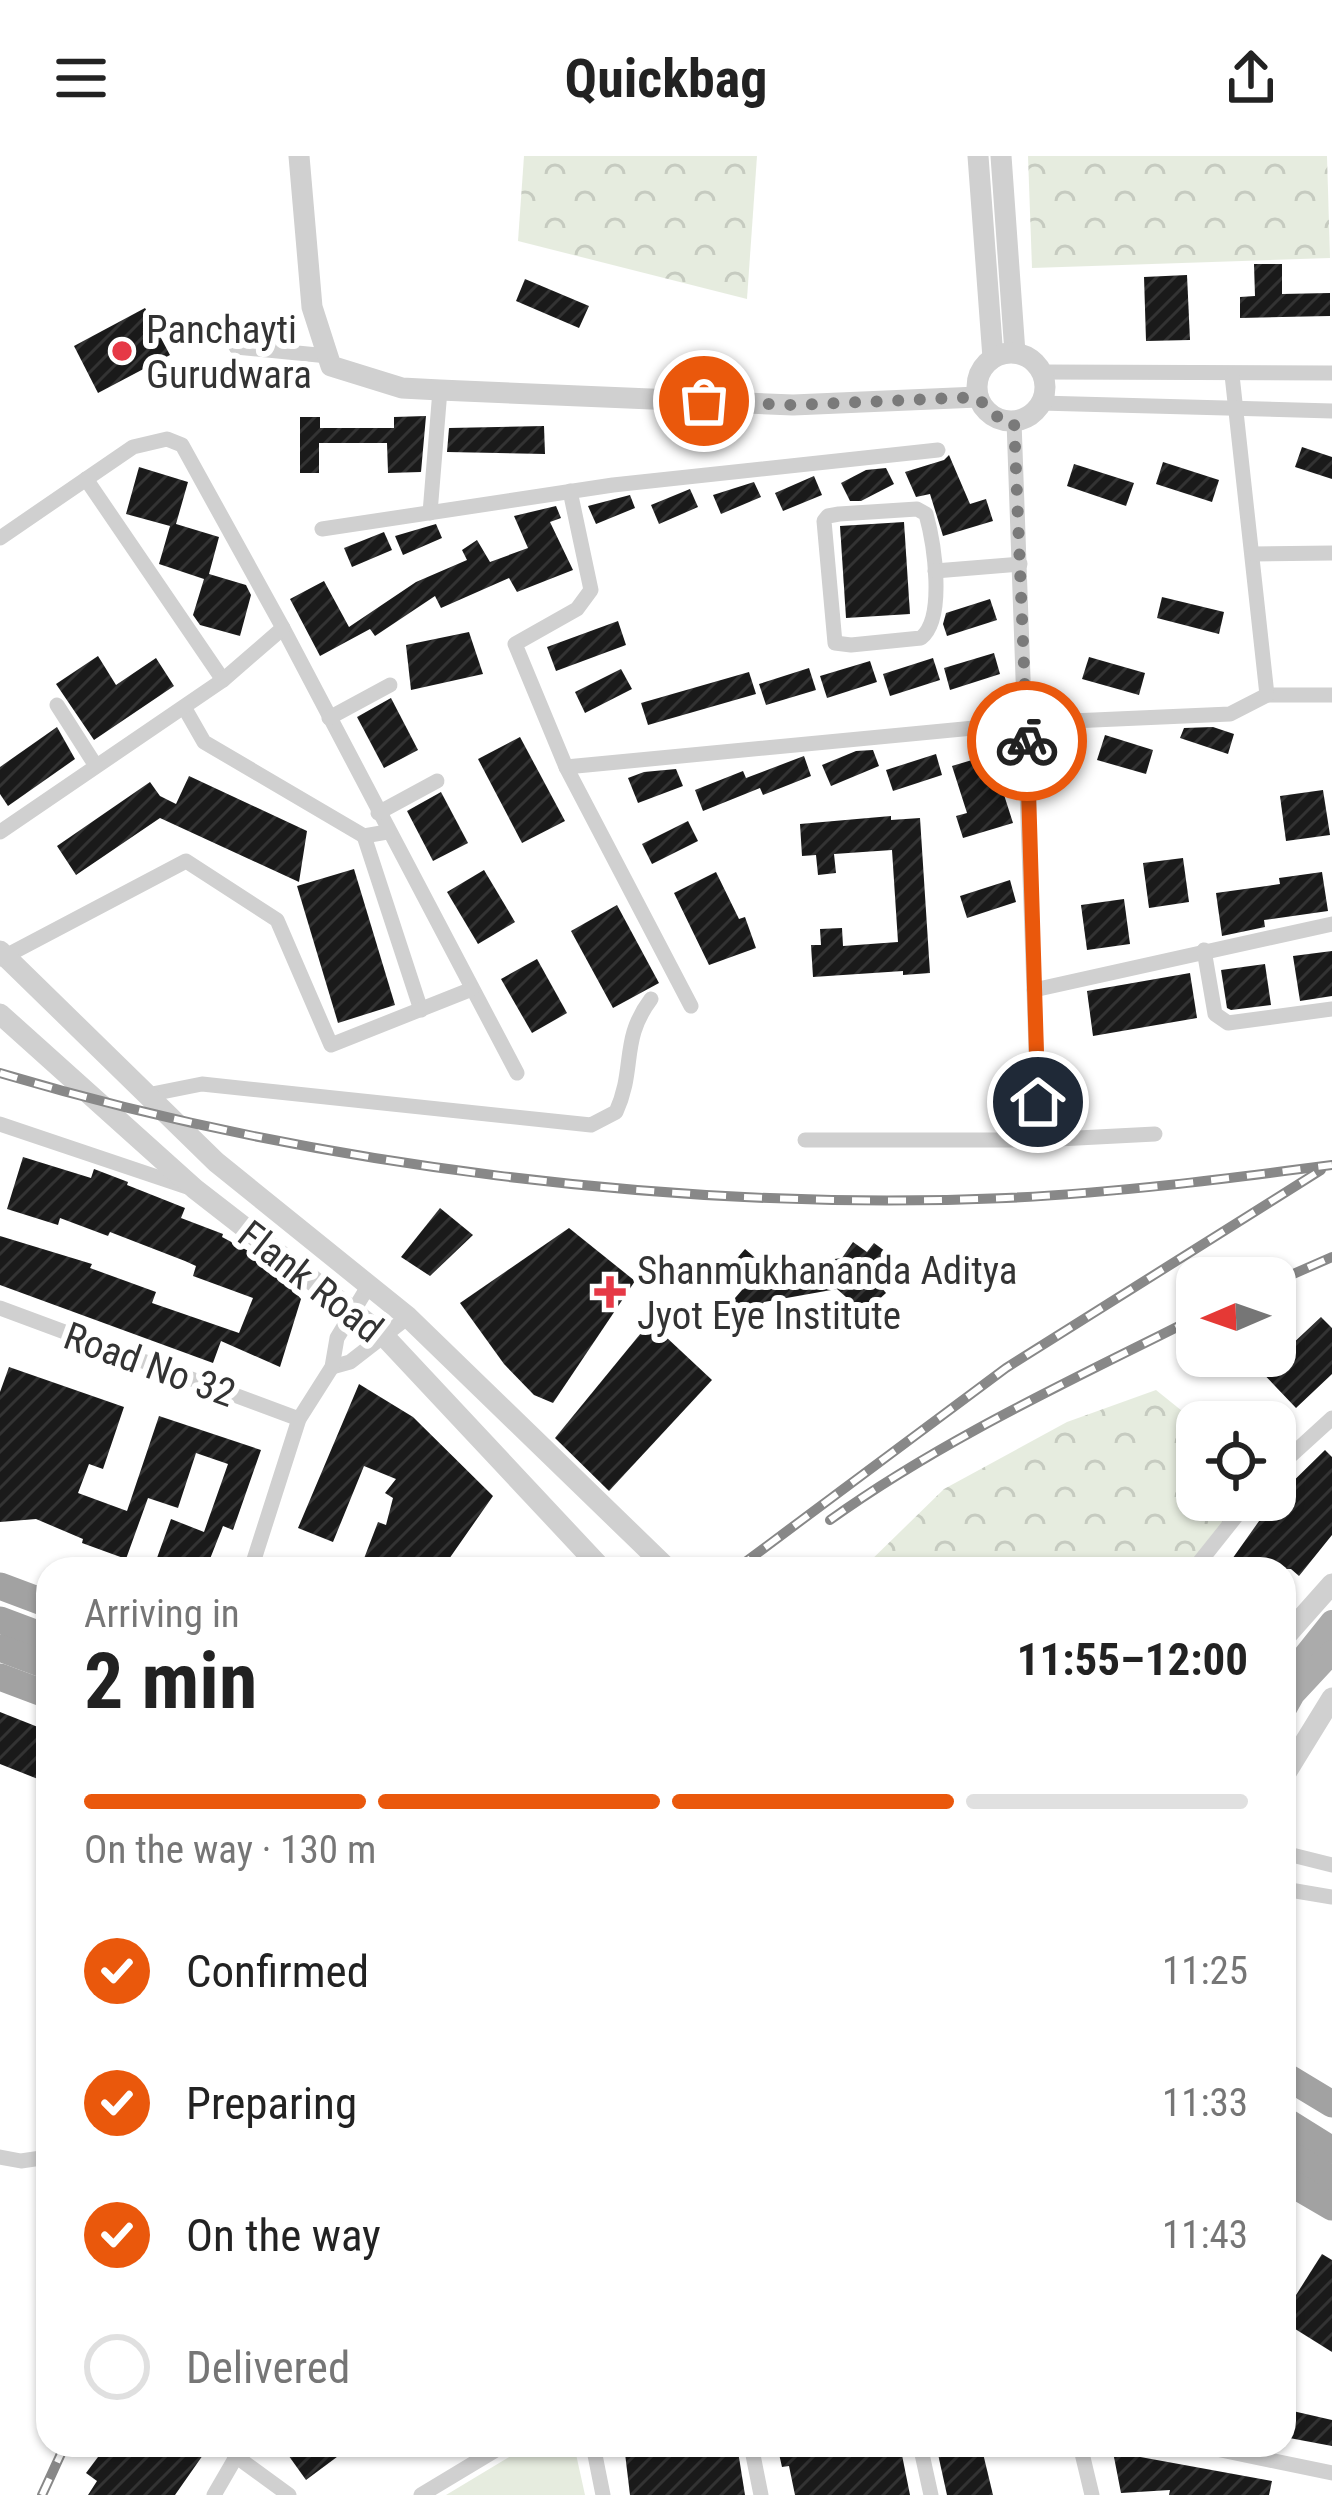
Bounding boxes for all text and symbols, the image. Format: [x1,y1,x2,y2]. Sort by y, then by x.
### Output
icon: menu [48,45,114,111]
icon: share [1218,45,1284,111]
text: Quickbag [565,47,767,110]
place label: Panchayti Gurudwara [146,307,312,398]
marker: Panchayti Gurudwara [109,338,135,364]
pin [653,350,755,452]
icon: bag [671,368,737,434]
courier [967,681,1087,801]
icon: bike [994,708,1060,774]
pin [987,1051,1089,1153]
icon: home [1005,1069,1071,1135]
street label: Flank Road [229,1211,392,1352]
place label: Shanmukhananda Aditya Jyot Eye Institute [637,1248,1017,1339]
north arrow [1176,1257,1296,1377]
map controls [1176,1257,1296,1521]
marker: Shanmukhananda Aditya Jyot Eye Institute [594,1276,626,1308]
street label: Road No 32 [58,1313,241,1417]
button: locate [1176,1401,1296,1521]
text: Arriving in [84,1591,240,1637]
text: 11:55–12:00 [1017,1633,1248,1686]
text: 2 min [84,1636,257,1727]
text: On the way · 130 m [84,1827,376,1873]
icon: check [84,1938,150,2004]
text: Confirmed [186,1945,369,1998]
text: 11:25 [1162,1948,1248,1994]
icon: check [84,2070,150,2136]
text: Preparing [186,2077,357,2130]
text: 11:33 [1162,2080,1248,2126]
icon: check [84,2202,150,2268]
text: On the way [186,2209,381,2262]
text: 11:43 [1162,2212,1248,2258]
text: Delivered [186,2341,350,2394]

